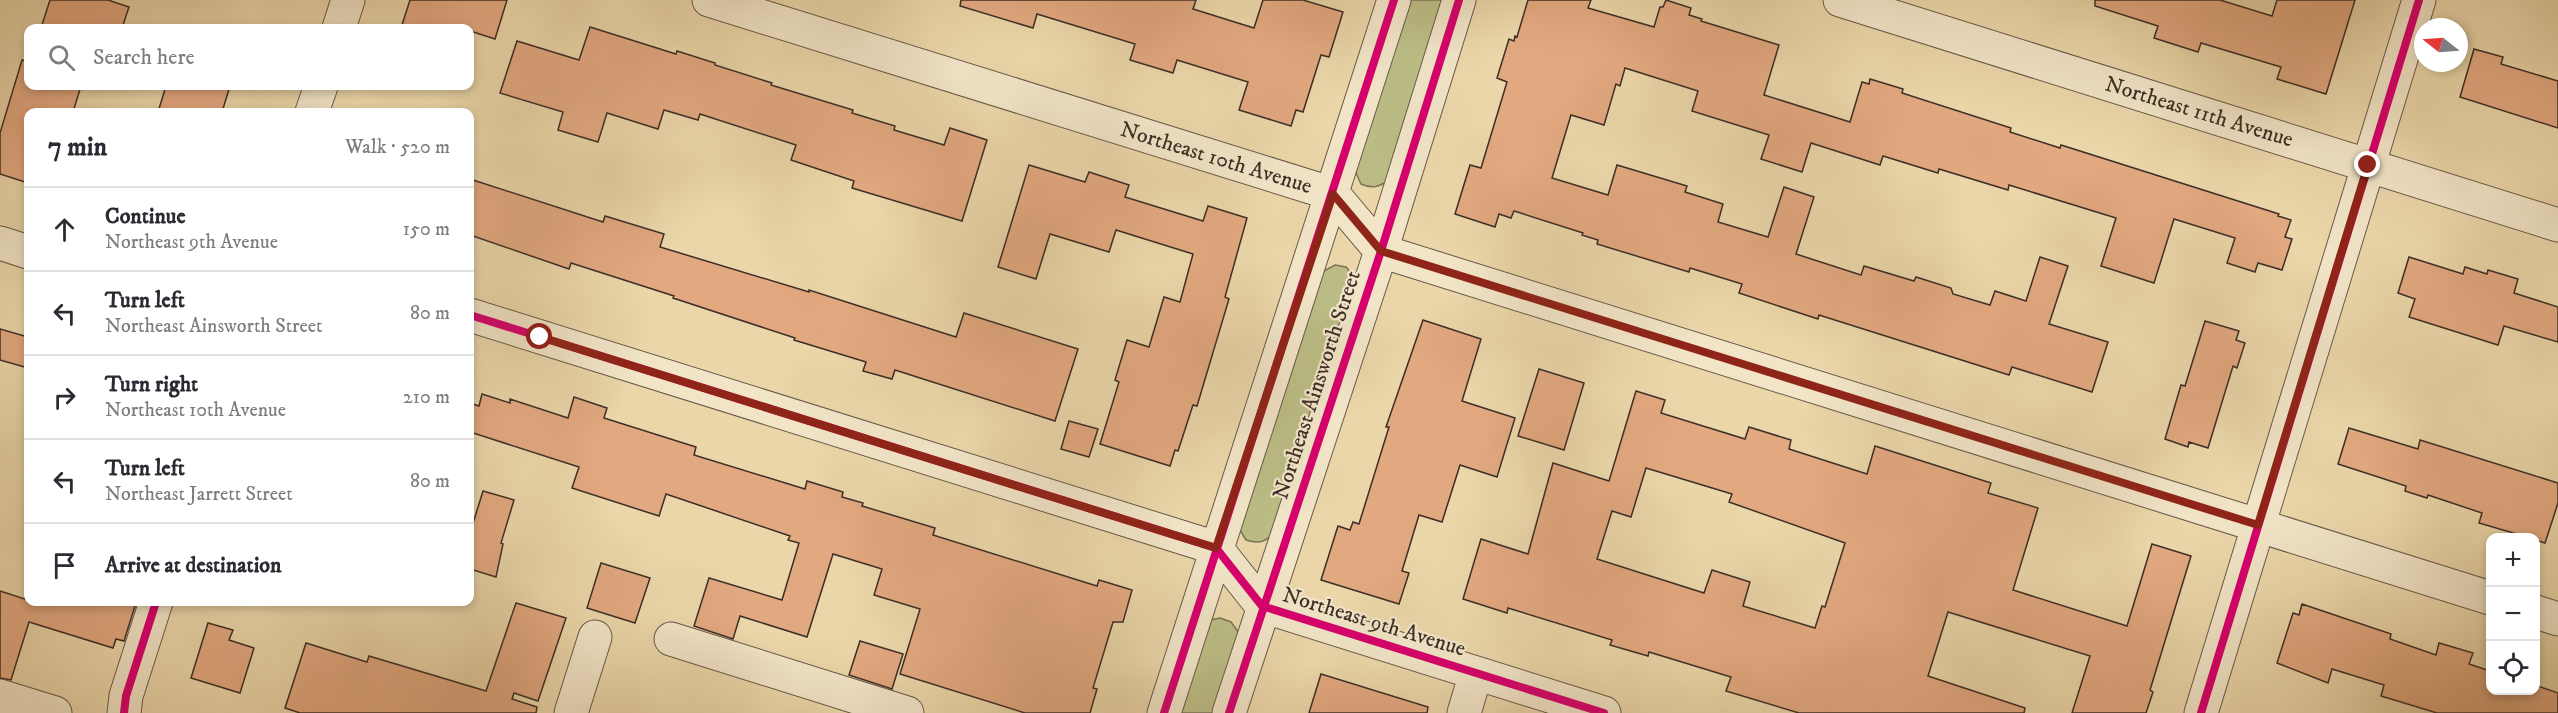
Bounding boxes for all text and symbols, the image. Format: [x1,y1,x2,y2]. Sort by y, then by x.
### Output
north arrow [2414,18,2468,72]
search box [24,24,474,90]
icon: search [45,41,78,74]
text: Search here [93,44,195,71]
street label: Northeast 11th Avenue [2102,71,2296,153]
street label: Northeast 10th Avenue [1117,116,1315,200]
text: 7 min [48,131,107,164]
text: Walk · 520 m [345,135,450,160]
route end [2354,151,2380,177]
text: Continue [105,203,186,230]
icon: ahead [48,213,81,246]
text: 150 m [403,217,450,242]
text: Northeast 9th Avenue [105,230,278,255]
street label: Northeast Ainsworth Street [1267,267,1367,503]
text: Turn left [105,287,185,314]
icon: left [48,297,81,330]
text: 80 m [410,301,450,326]
text: Northeast Ainsworth Street [105,314,322,339]
route start [526,323,552,349]
text: Turn right [105,371,198,398]
icon: right [48,381,81,414]
text: 210 m [403,385,450,410]
text: Northeast 10th Avenue [105,398,286,423]
text: Turn left [105,455,185,482]
icon: left [48,465,81,498]
text: 80 m [410,469,450,494]
text: Northeast Jarrett Street [105,482,293,507]
map controls [2486,533,2540,695]
button: + [2486,533,2540,587]
icon: arrive [48,549,81,582]
text: Arrive at destination [105,552,282,579]
street label: Northeast 9th Avenue [1279,581,1469,663]
button: − [2486,587,2540,641]
button: locate [2486,641,2540,695]

